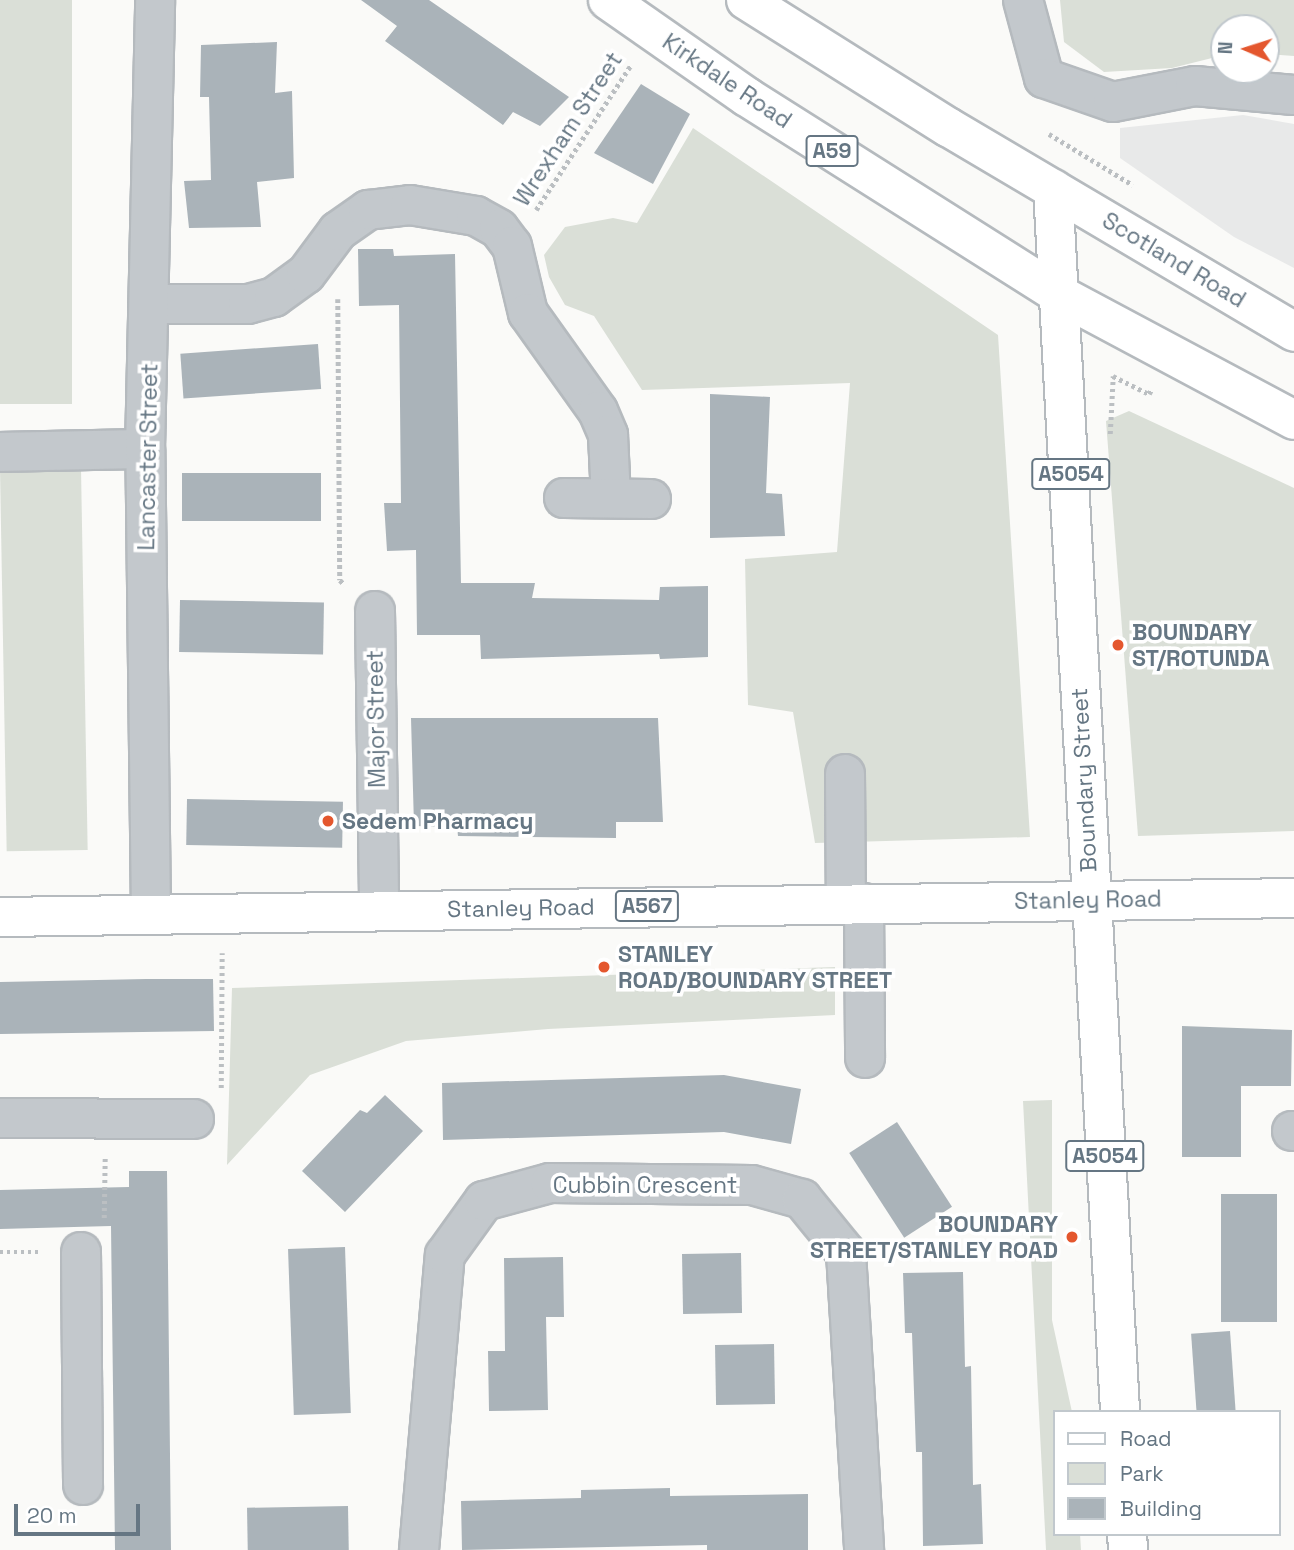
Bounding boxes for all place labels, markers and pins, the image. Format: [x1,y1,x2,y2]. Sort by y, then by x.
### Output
place label: BOUNDARY ST/ROTUNDA [1132,618,1270,672]
marker: BOUNDARY ST/ROTUNDA [1110,637,1126,653]
place label: Sedem Pharmacy [342,807,533,835]
marker: Sedem Pharmacy [320,813,336,829]
place label: STANLEY ROAD/BOUNDARY STREET [618,940,893,994]
marker: STANLEY ROAD/BOUNDARY STREET [596,959,612,975]
place label: BOUNDARY STREET/STANLEY ROAD [810,1210,1058,1264]
marker: BOUNDARY STREET/STANLEY ROAD [1064,1229,1080,1245]

